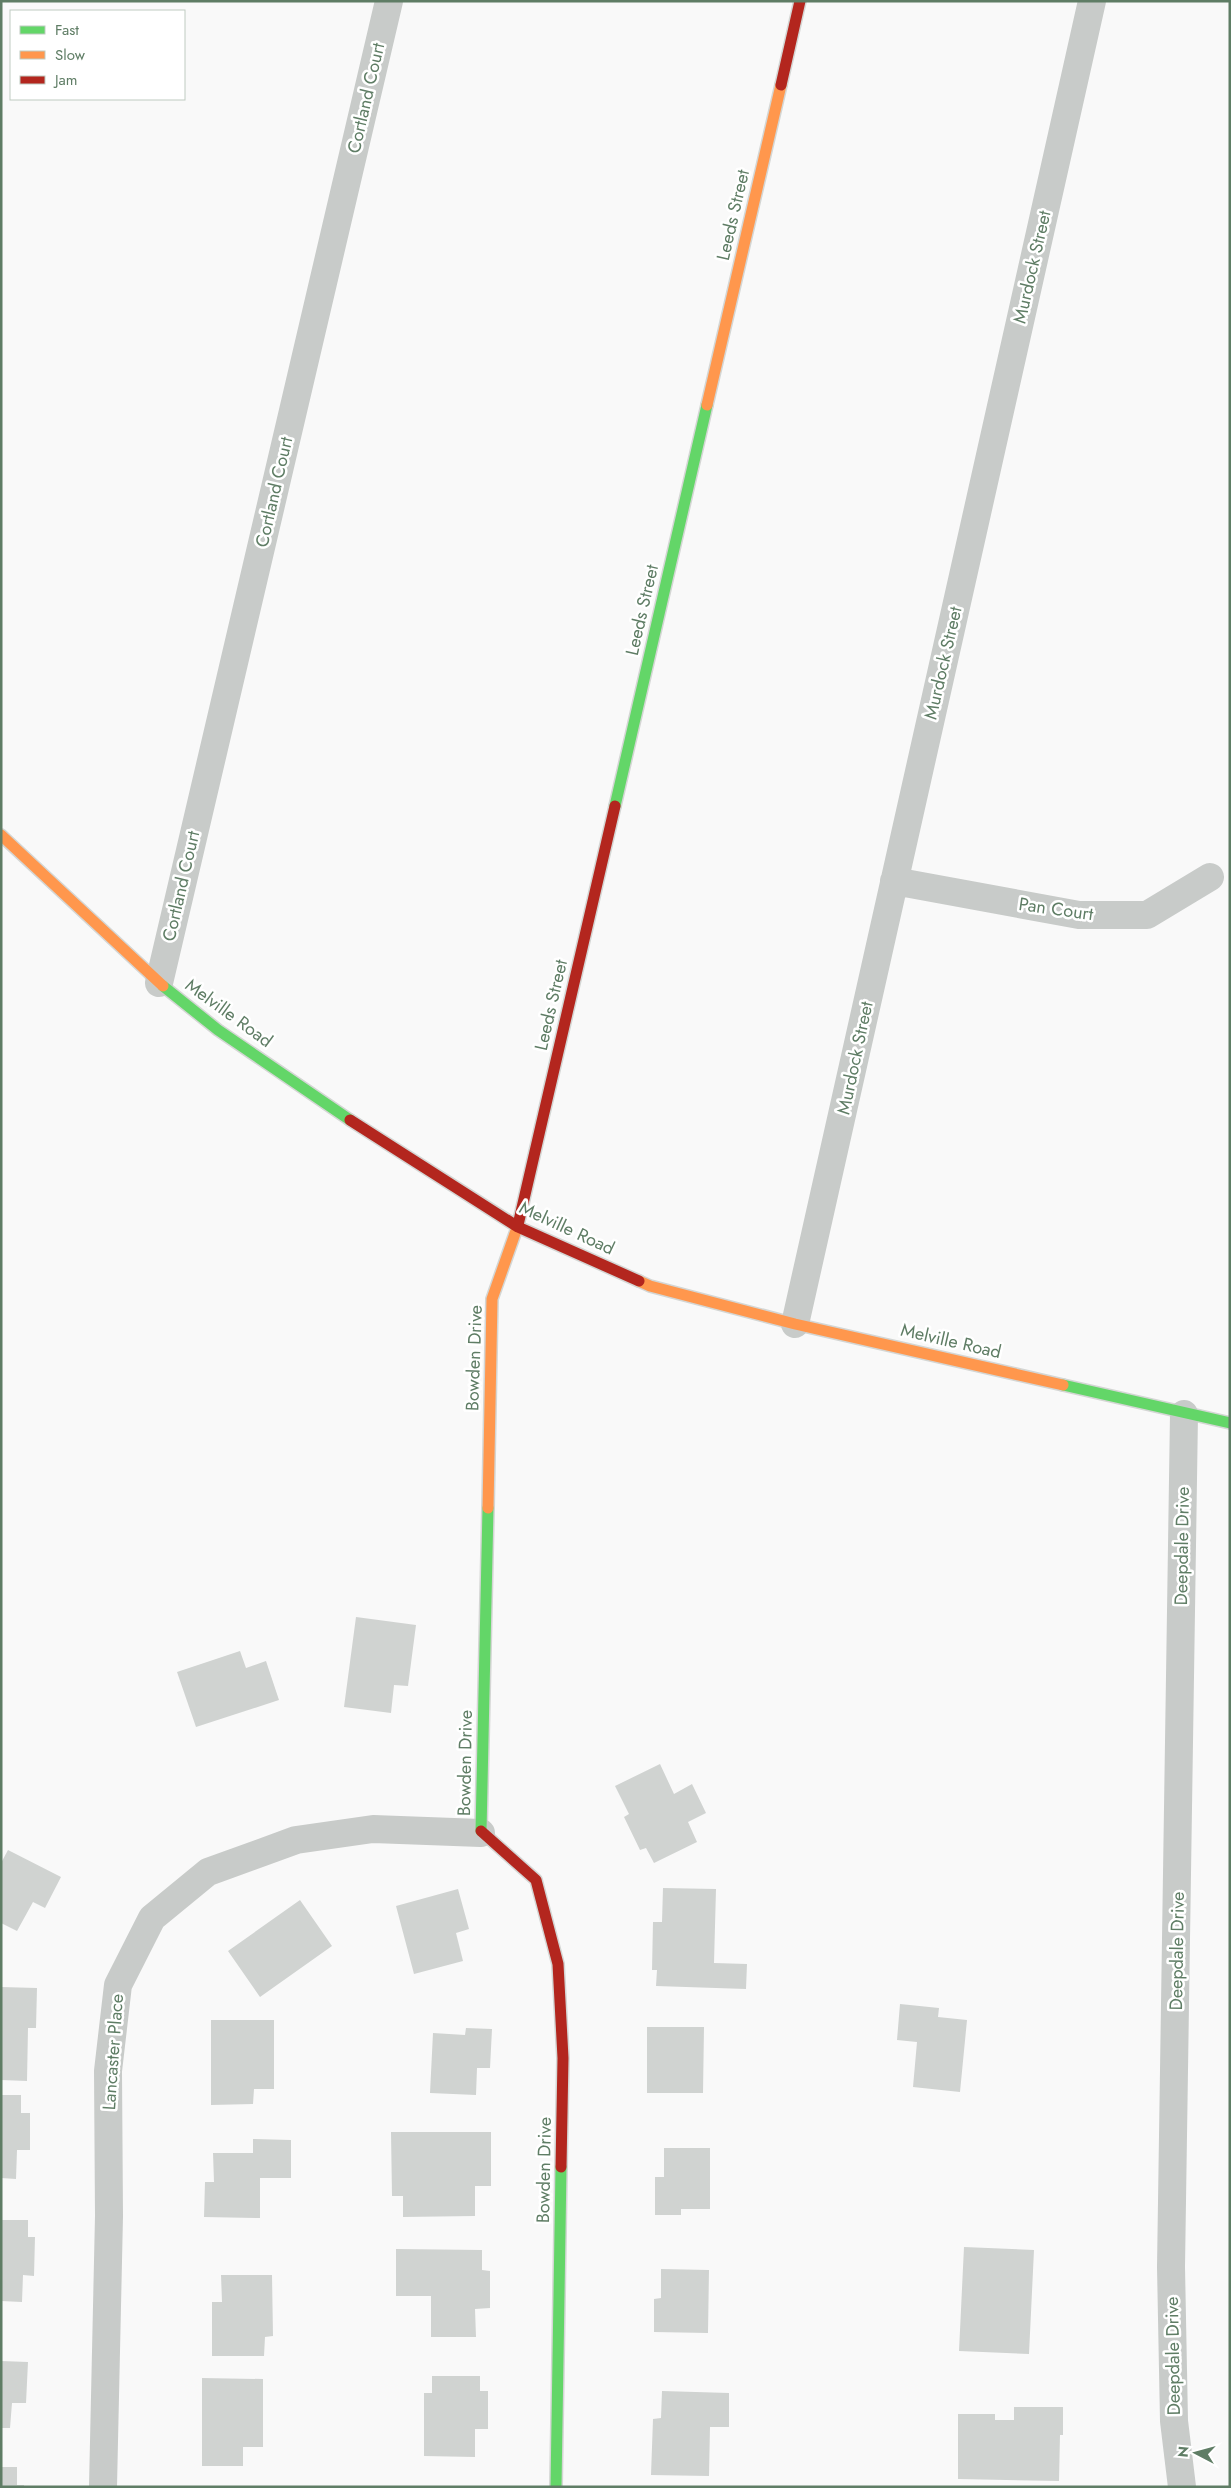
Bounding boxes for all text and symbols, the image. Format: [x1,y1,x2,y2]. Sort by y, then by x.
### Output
legend [10,10,185,100]
text: Fast [55,19,79,41]
street label: Cortland Court [341,40,391,156]
text: Slow [55,44,86,66]
text: Jam [53,69,78,91]
street label: Leeds Street [710,166,756,263]
street label: Murdock Street [1006,207,1058,326]
street label: Cortland Court [249,434,299,550]
street label: Leeds Street [619,561,665,658]
street label: Murdock Street [917,603,969,722]
street label: Cortland Court [156,828,206,944]
street label: Pan Court [1017,891,1096,927]
street label: Leeds Street [528,956,574,1053]
street label: Melville Road [180,972,278,1054]
street label: Murdock Street [830,998,880,1117]
street label: Melville Road [515,1195,619,1261]
street label: Bowden Drive [459,1304,489,1412]
street label: Melville Road [898,1317,1004,1365]
street label: Deepdale Drive [1168,1486,1196,1606]
street label: Bowden Drive [451,1710,479,1816]
street label: Deepdale Drive [1163,1891,1191,2011]
street label: Lancaster Place [96,1993,130,2111]
street label: Bowden Drive [530,2117,558,2223]
street label: Deepdale Drive [1159,2296,1187,2416]
north arrow [1171,2428,1221,2478]
text: N [1173,2445,1194,2458]

